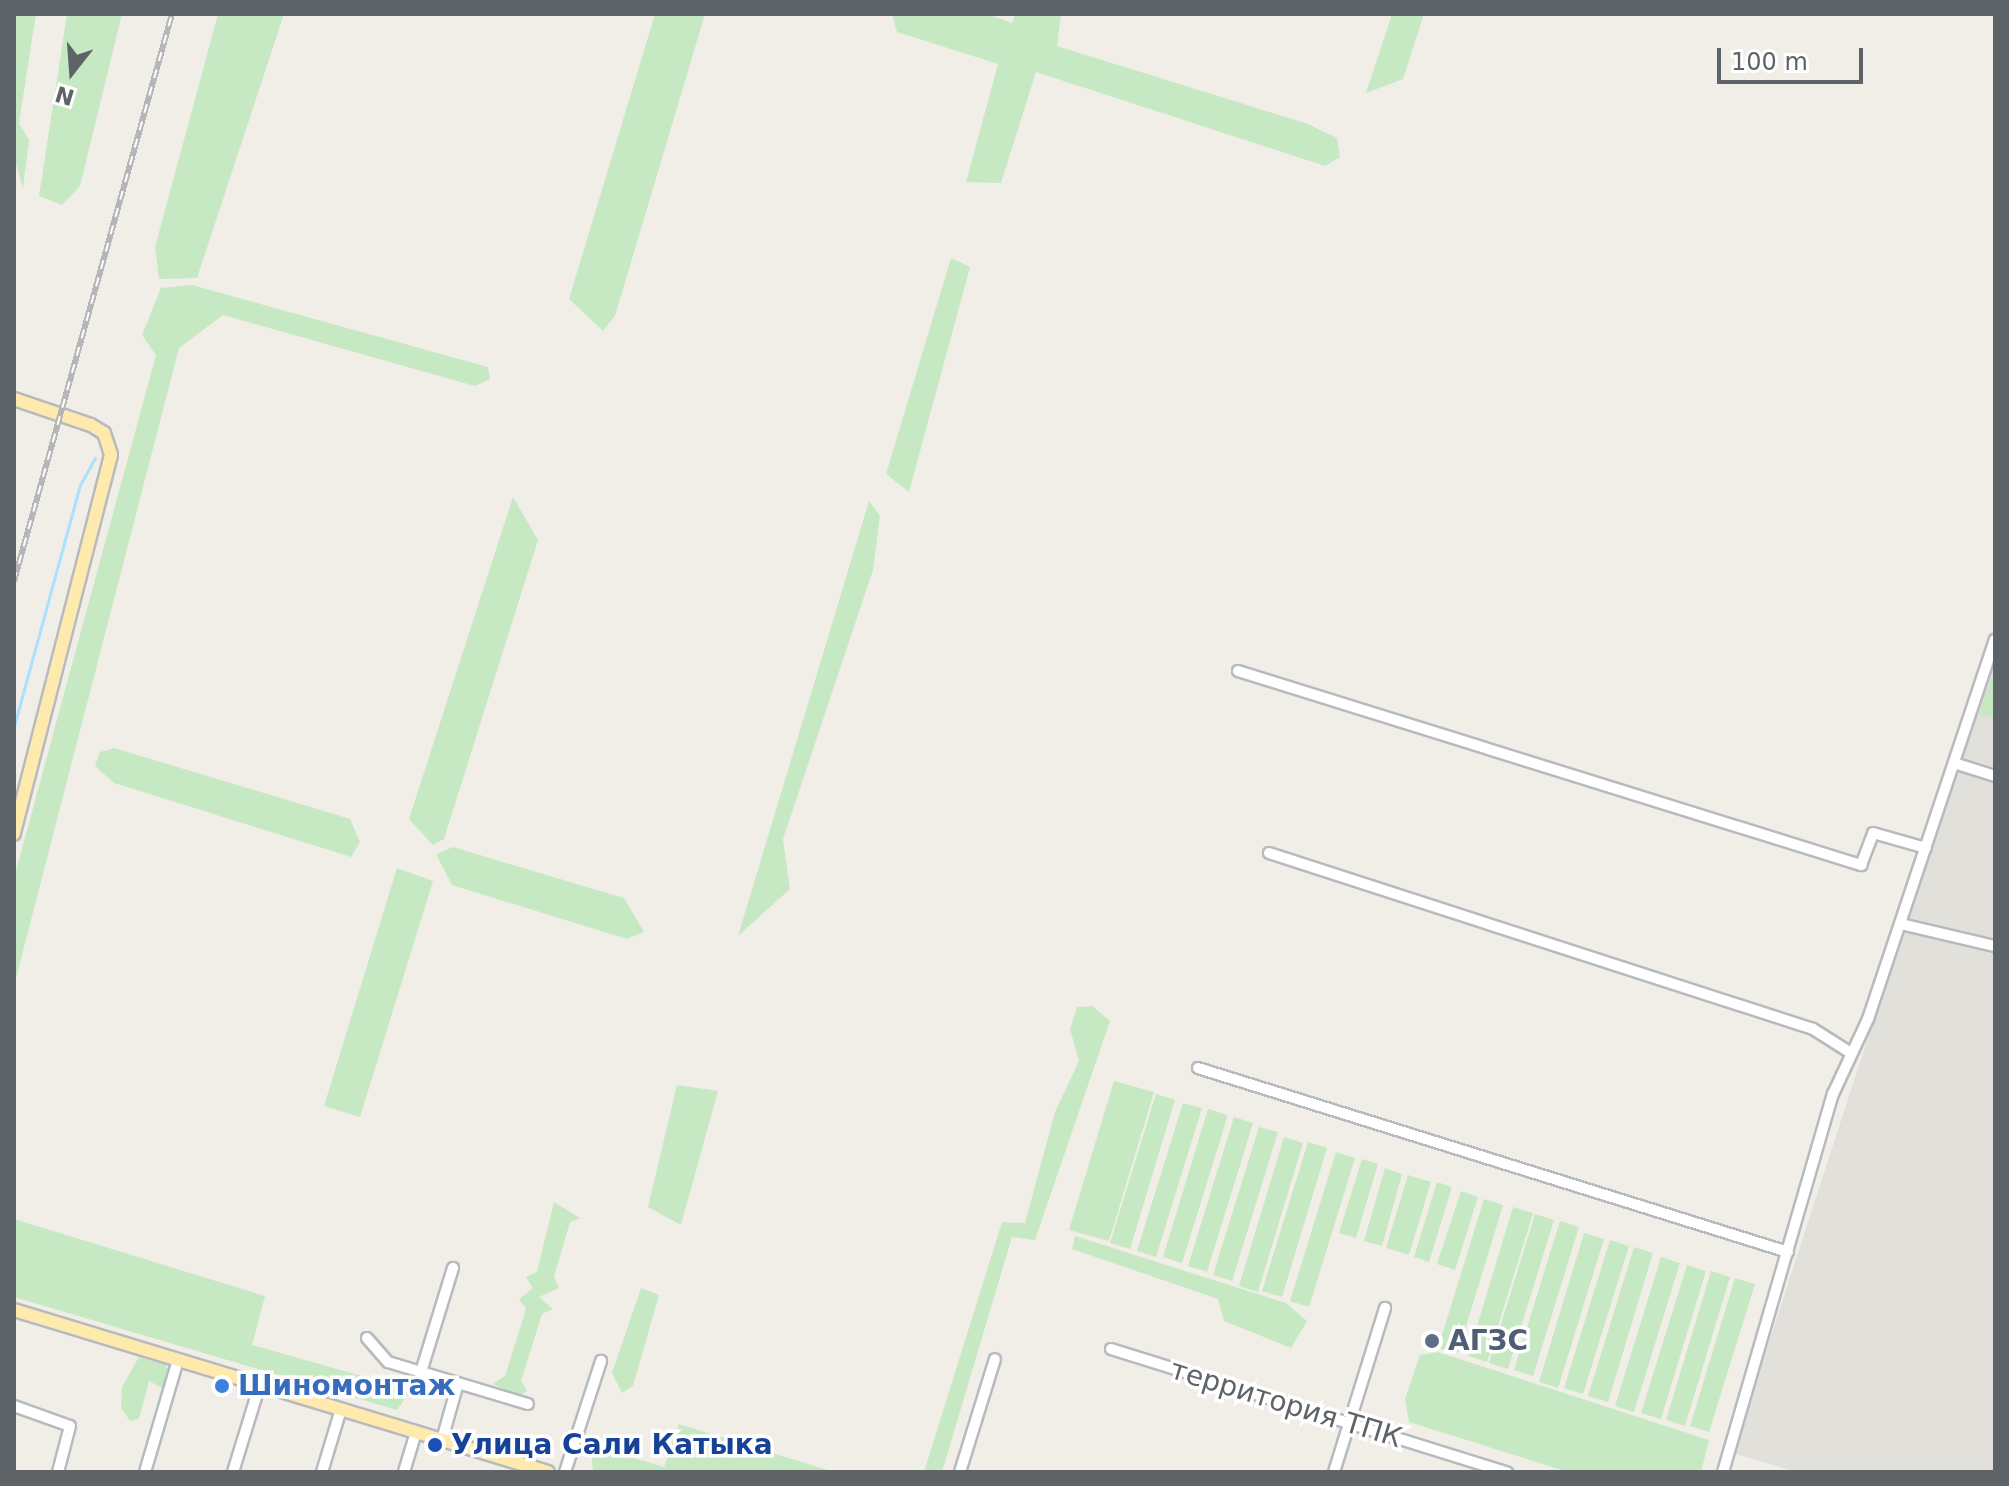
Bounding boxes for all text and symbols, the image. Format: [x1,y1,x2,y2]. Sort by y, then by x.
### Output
north arrow [32,32,112,112]
scale bar [1721,32,1867,82]
text: 100 m [1731,48,1808,76]
text: N [52,81,77,110]
place label: АГЗС [1448,1324,1528,1358]
marker: АГЗС [1423,1332,1441,1350]
street label: территория ТПК [1166,1353,1406,1455]
place label: Шиномонтаж [238,1369,455,1403]
marker: Шиномонтаж [213,1377,231,1395]
place label: Улица Сали Катыка [451,1428,773,1462]
marker: Улица Сали Катыка [426,1436,444,1454]

